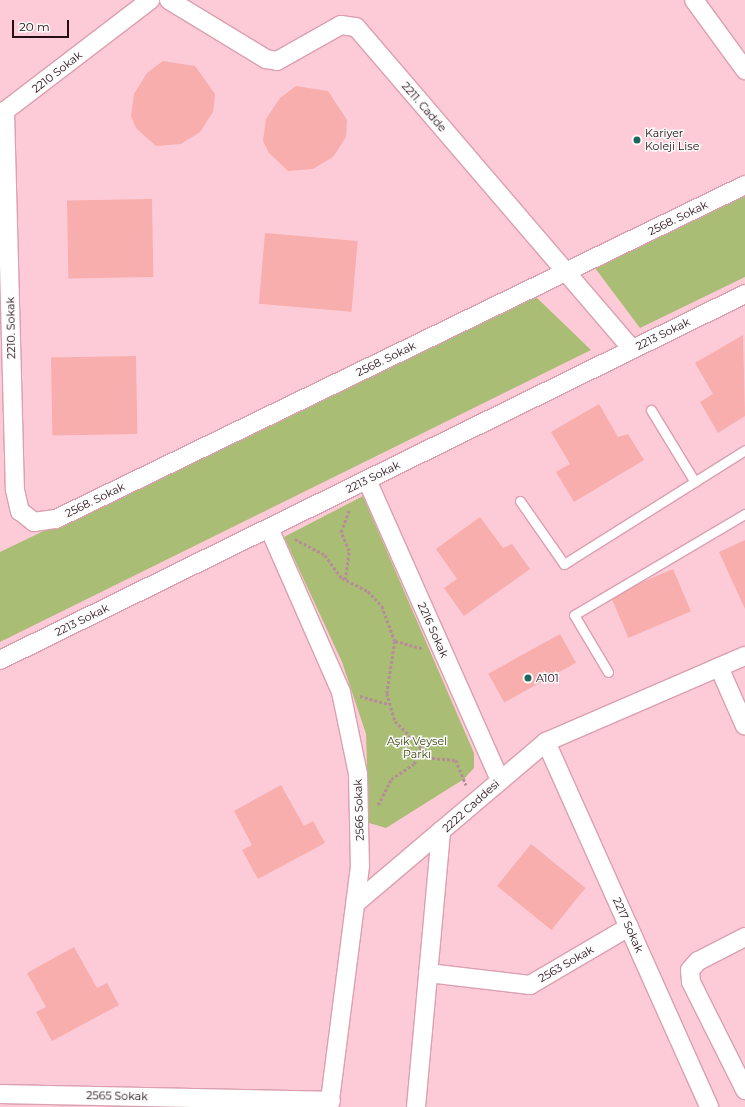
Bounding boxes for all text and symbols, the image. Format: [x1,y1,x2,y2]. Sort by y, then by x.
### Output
scale bar [14,12,71,38]
text: 20 m [19,19,50,34]
street label: 2210 Sokak [29,48,85,96]
street label: 2211. Cadde [399,79,449,135]
place label: Kariyer Koleji Lise [645,127,699,153]
marker: Kariyer Koleji Lise [632,135,642,145]
street label: 2568. Sokak [646,198,710,238]
street label: 2210. Sokak [4,297,18,359]
street label: 2213 Sokak [634,315,692,353]
street label: 2568. Sokak [354,339,418,379]
street label: 2213 Sokak [344,458,402,496]
street label: 2568. Sokak [63,480,127,520]
street label: 2216 Sokak [415,600,451,660]
street label: 2213 Sokak [53,601,111,639]
place label: A101 [536,671,559,685]
marker: A101 [523,673,533,683]
park label: Aşık Veysel Parkı [387,735,447,761]
street label: 2222 Caddesi [440,777,502,835]
street label: 2566 Sokak [351,779,367,841]
street label: 2217 Sokak [610,895,646,955]
street label: 2563 Sokak [536,943,596,985]
street label: 2565 Sokak [86,1089,148,1103]

